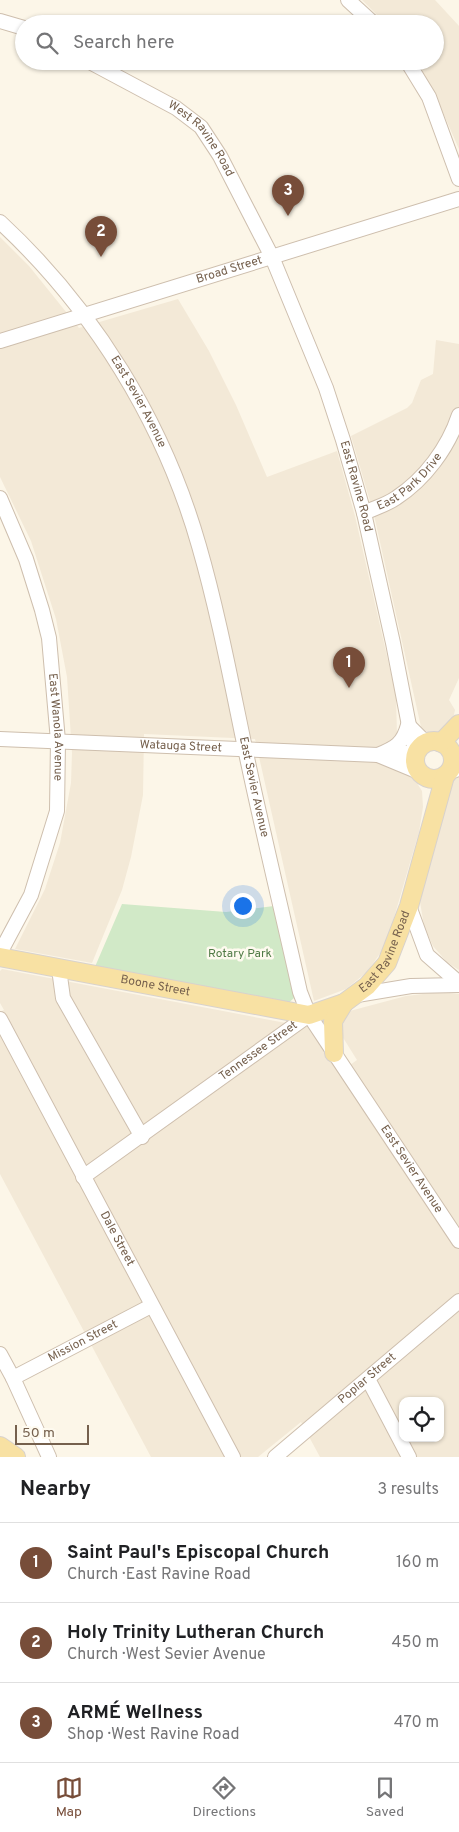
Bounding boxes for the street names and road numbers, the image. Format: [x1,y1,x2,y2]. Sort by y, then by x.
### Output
street label: West Ravine Road [165,97,237,180]
street label: Broad Street [194,252,264,288]
street label: East Sevier Avenue [106,353,170,450]
street label: East Ravine Road [336,439,376,533]
street label: East Park Drive [375,450,446,515]
street label: East Wanola Avenue [44,673,66,781]
street label: East Sevier Avenue [235,735,272,839]
street label: Watauga Street [139,737,222,756]
street label: East Ravine Road [356,908,414,997]
street label: Boone Street [119,972,192,1001]
street label: Tennessee Street [216,1018,301,1085]
street label: East Sevier Avenue [376,1122,446,1216]
street label: Dale Street [96,1209,138,1269]
street label: Mission Street [45,1317,121,1366]
street label: Poplar Street [335,1350,400,1408]

